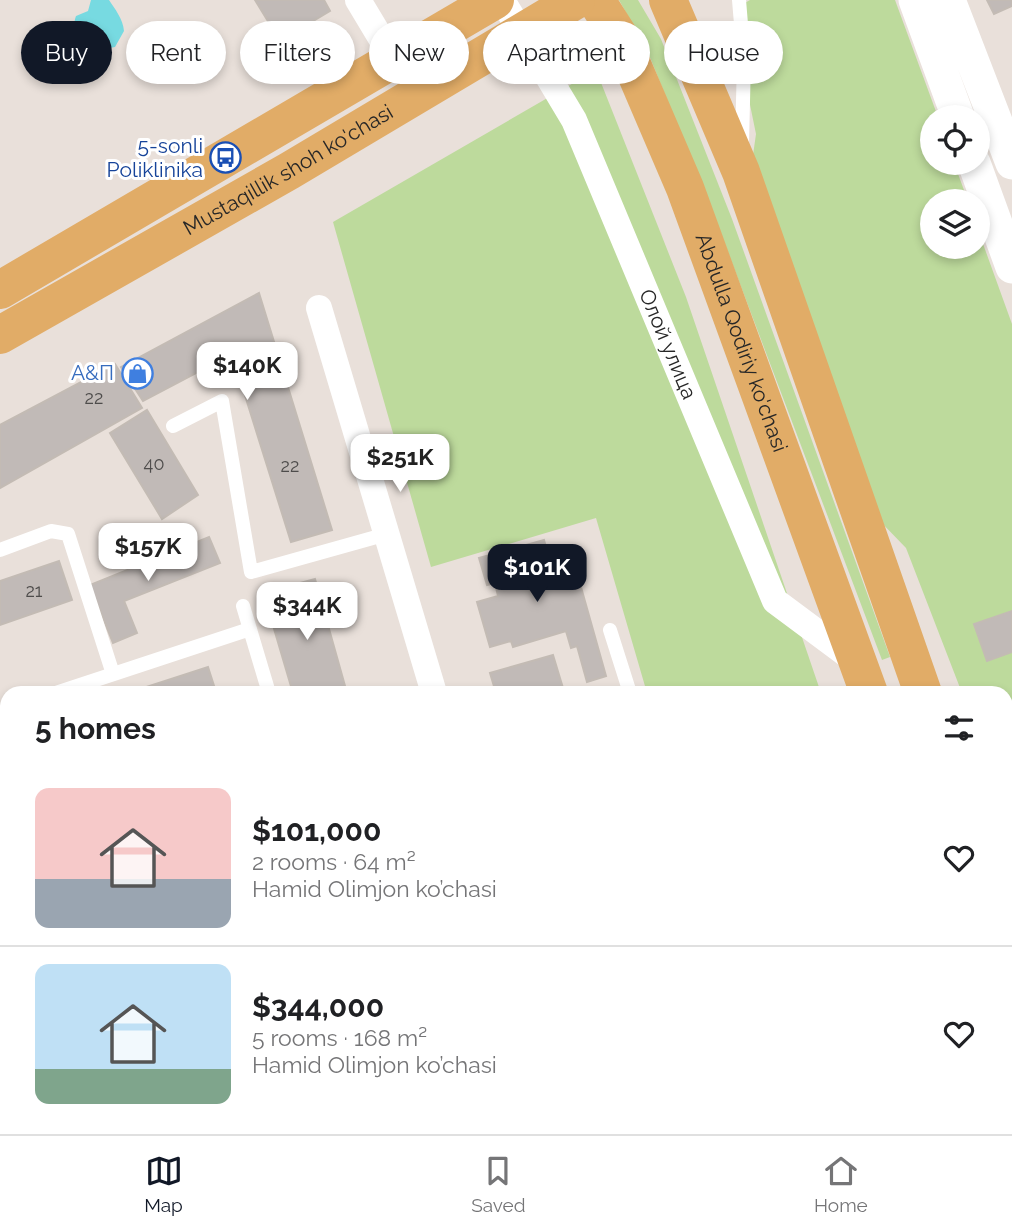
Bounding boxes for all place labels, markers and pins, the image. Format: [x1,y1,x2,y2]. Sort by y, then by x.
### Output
place label: 5-sonli Poliklinika [107,133,203,182]
bus stop icon: 5-sonli Poliklinika [209,141,243,175]
pin: $140K [198,342,296,402]
shop icon: А&П [120,356,154,390]
place label: А&П [71,360,114,385]
pin: $251K [351,434,449,494]
pin: $157K [99,524,197,583]
pin: $101K [488,544,586,604]
pin: $344K [258,582,356,642]

